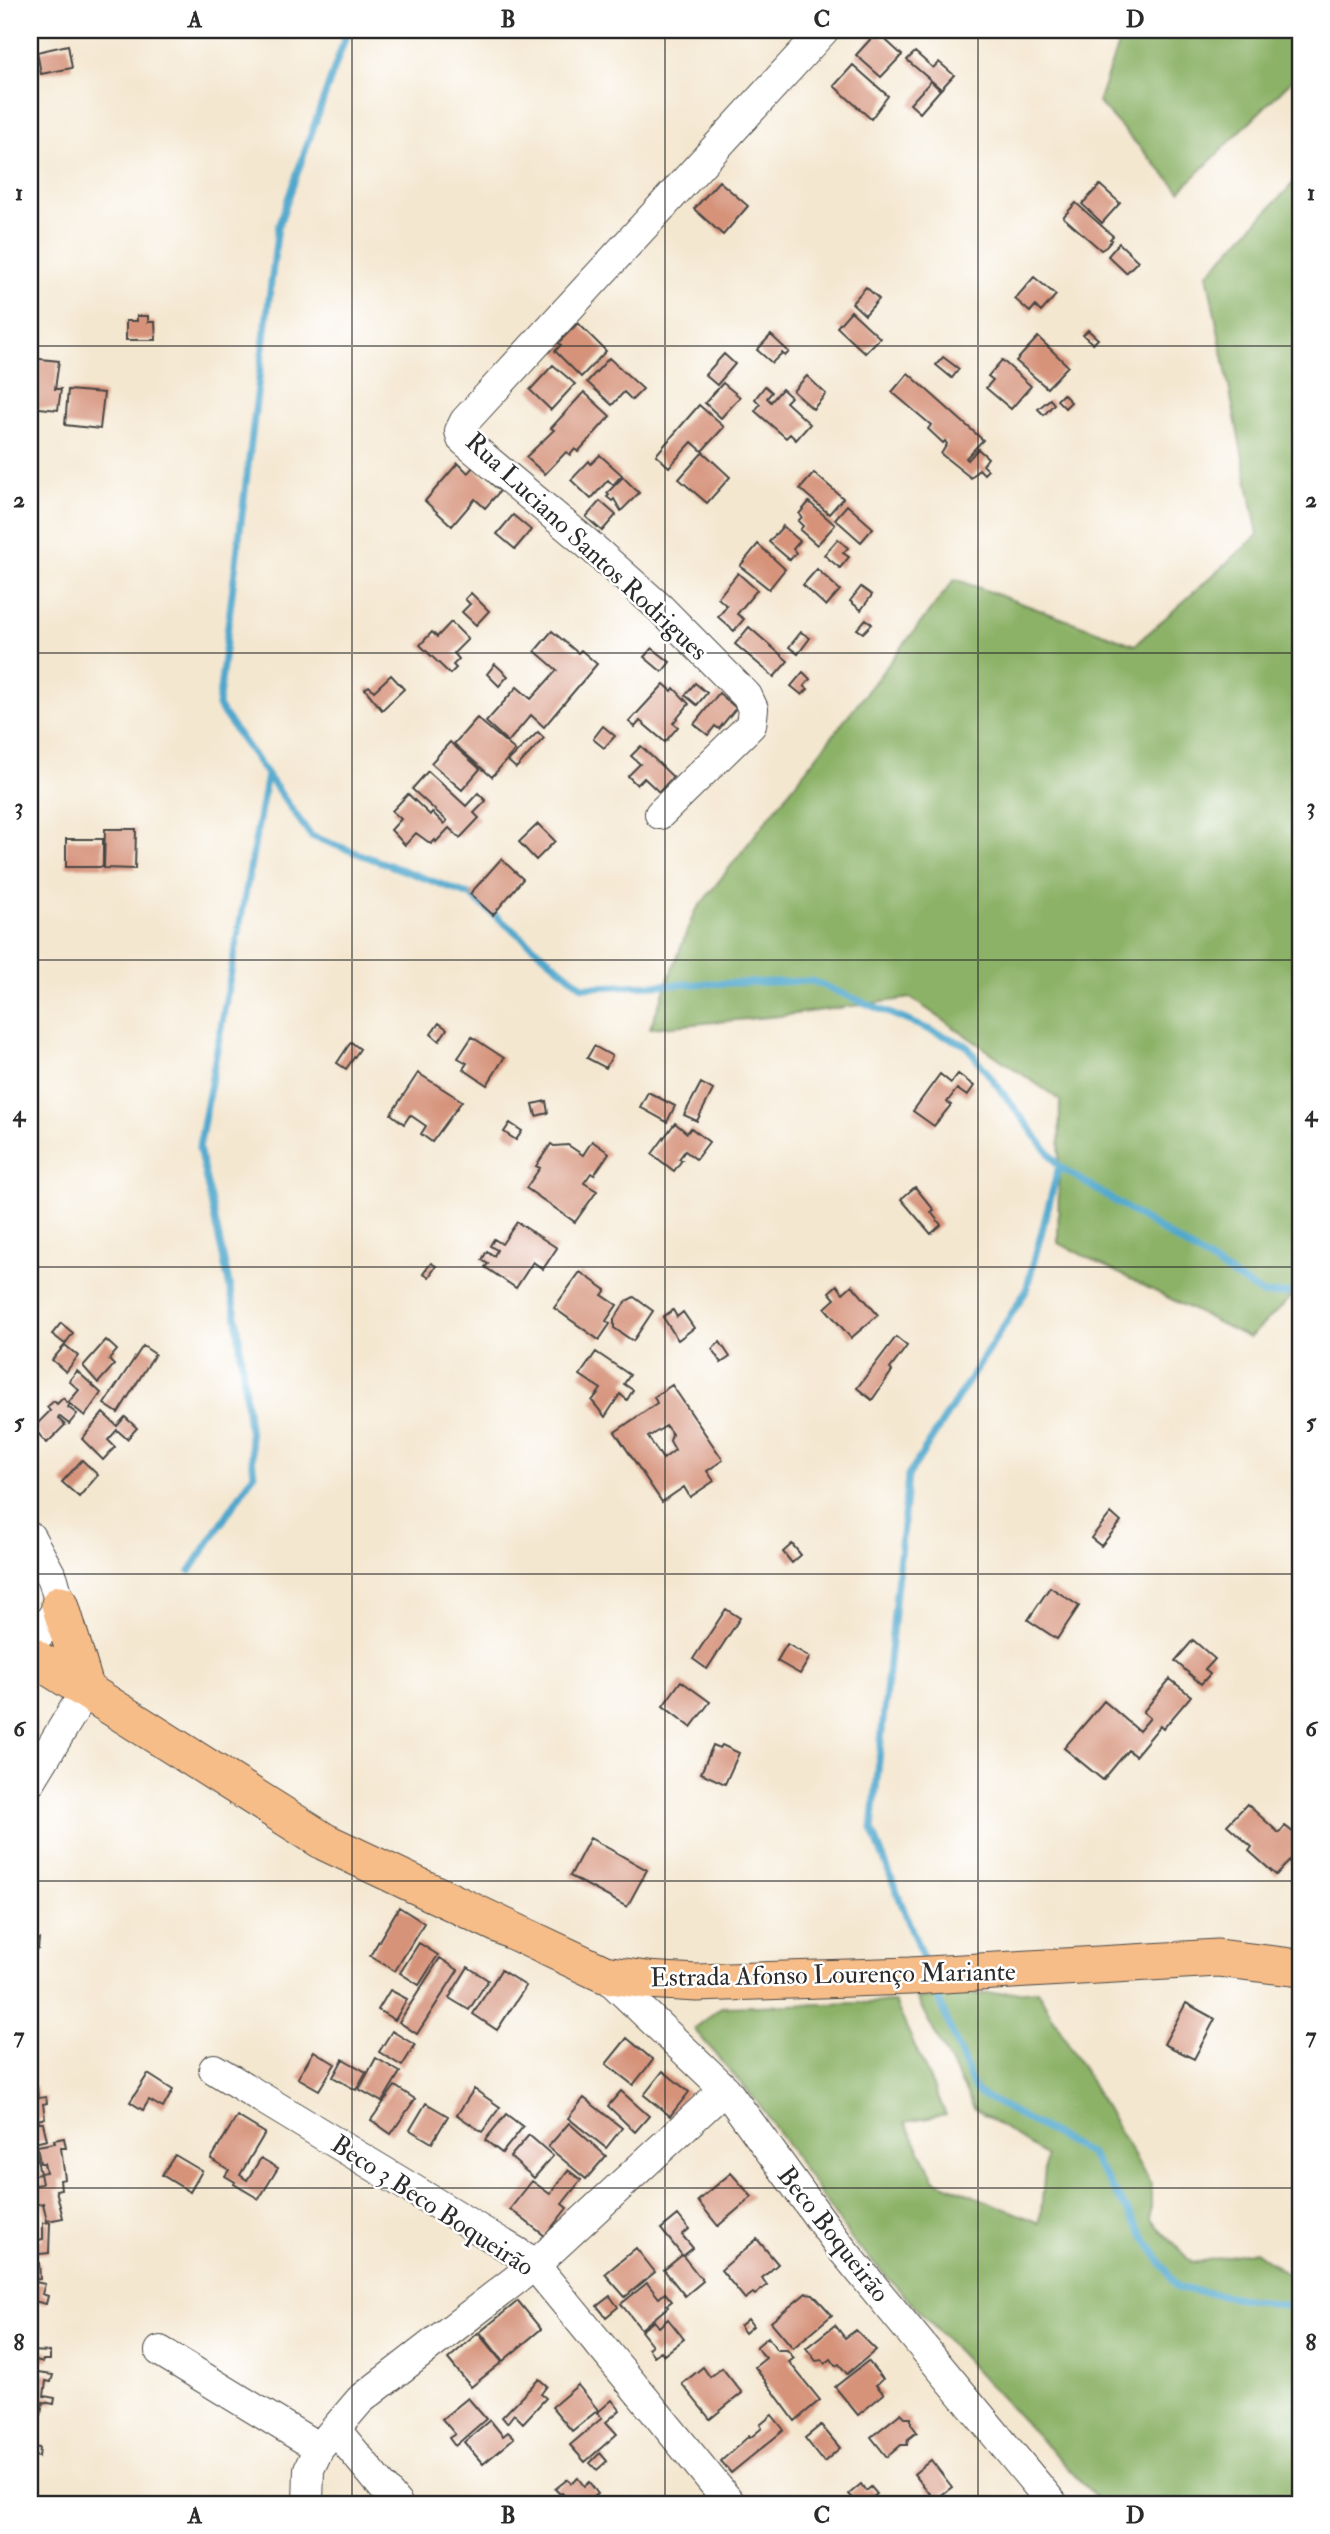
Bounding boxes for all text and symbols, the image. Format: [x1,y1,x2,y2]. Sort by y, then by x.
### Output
text: A [187,5,203,34]
text: B [500,5,516,34]
text: C [814,5,830,34]
text: D [1126,5,1144,34]
text: 1 [15,178,23,207]
text: 1 [1307,178,1315,207]
street label: Rua Luciano Santos Rodrigues [458,426,714,668]
text: 2 [13,485,25,514]
text: 2 [1305,485,1317,514]
text: 3 [15,792,23,821]
text: 3 [1307,792,1315,821]
text: 4 [12,1099,27,1128]
text: 4 [1304,1099,1319,1128]
text: 5 [14,1407,25,1436]
text: 5 [1306,1407,1317,1436]
text: 6 [13,1714,27,1743]
text: 6 [1305,1714,1319,1743]
street label: Estrada Afonso Lourenço Mariante [650,1956,1016,1994]
text: 7 [14,2021,25,2050]
text: 7 [1306,2021,1317,2050]
street label: Beco 3 Beco Boqueirão [325,2128,540,2283]
street label: Beco Boqueirão [770,2160,896,2309]
text: 8 [14,2328,25,2357]
text: 8 [1306,2328,1317,2357]
text: A [187,2501,203,2530]
text: B [500,2501,516,2530]
text: C [814,2501,830,2530]
text: D [1126,2501,1144,2530]

